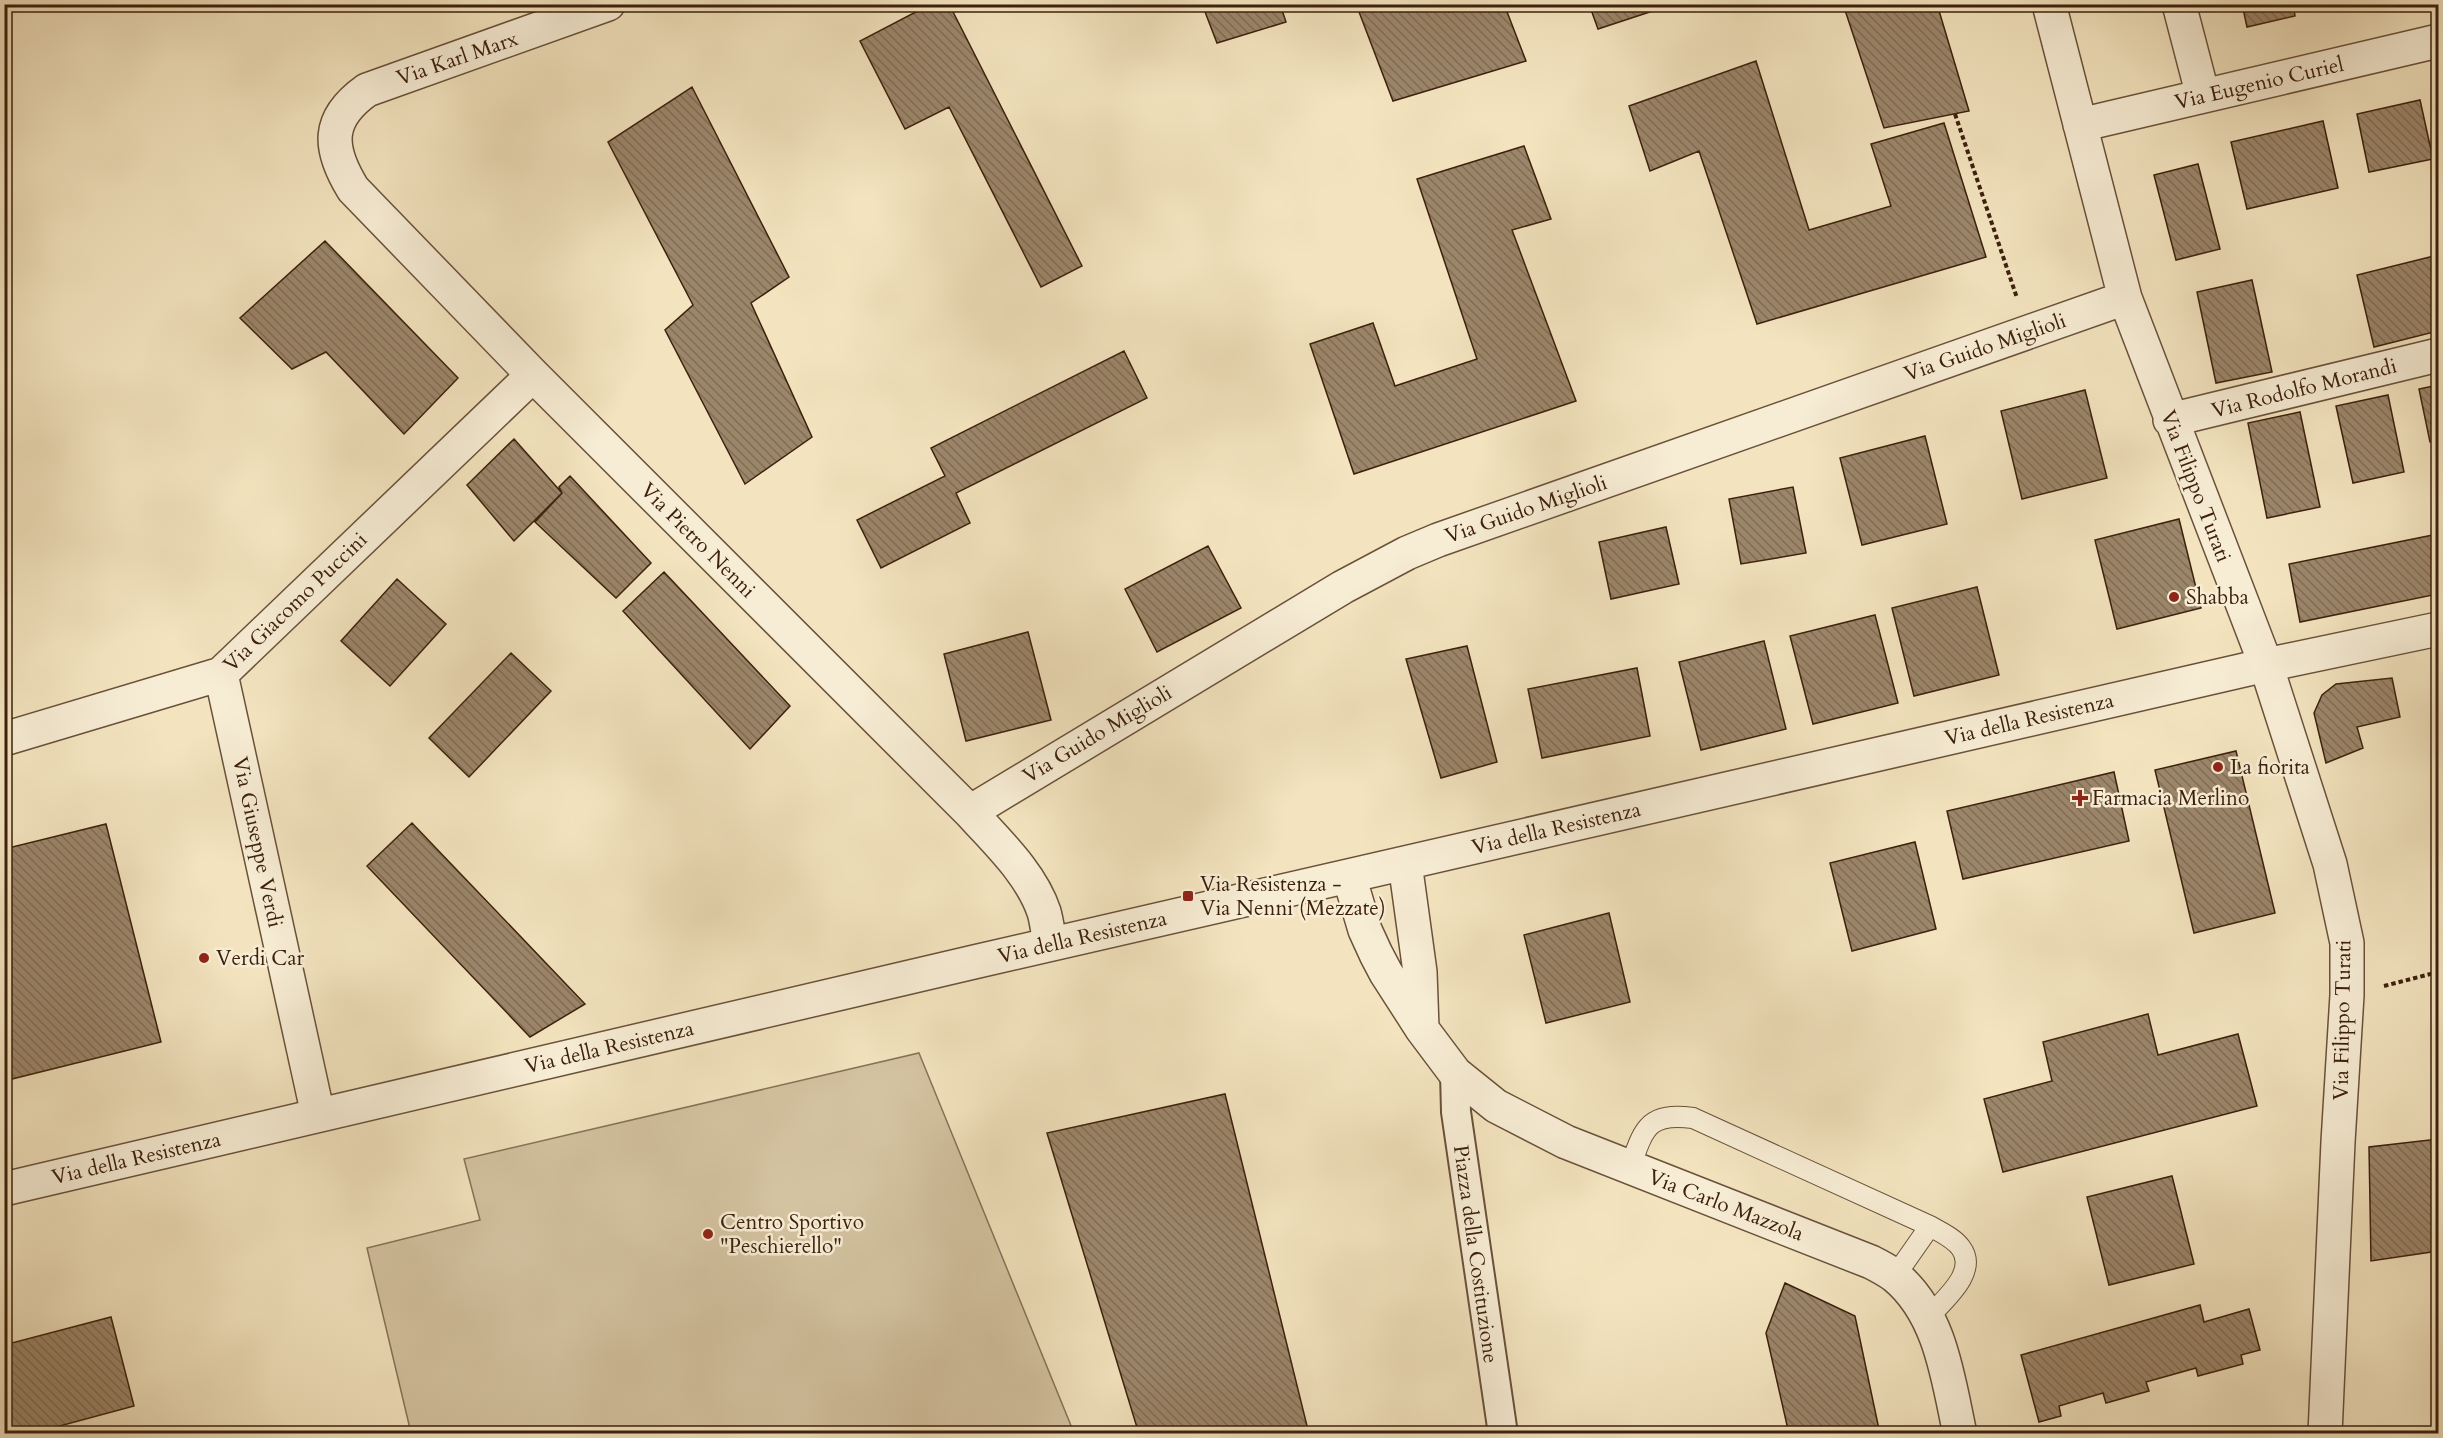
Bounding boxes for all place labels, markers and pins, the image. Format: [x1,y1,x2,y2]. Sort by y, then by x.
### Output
place label: Shabba [2186,583,2249,612]
marker: Shabba [2167,590,2181,604]
place label: La fiorita [2230,753,2310,782]
marker: La fiorita [2211,760,2225,774]
place label: Farmacia Merlino [2092,784,2249,813]
marker: Farmacia Merlino [2073,791,2087,805]
place label: Via Resistenza - Via Nenni (Mezzate) [1200,870,1386,923]
marker: Via Resistenza - Via Nenni (Mezzate) [1181,889,1195,903]
place label: Verdi Car [216,944,304,973]
marker: Verdi Car [197,951,211,965]
place label: Centro Sportivo "Peschierello" [720,1208,864,1261]
marker: Centro Sportivo "Peschierello" [701,1227,715,1241]

